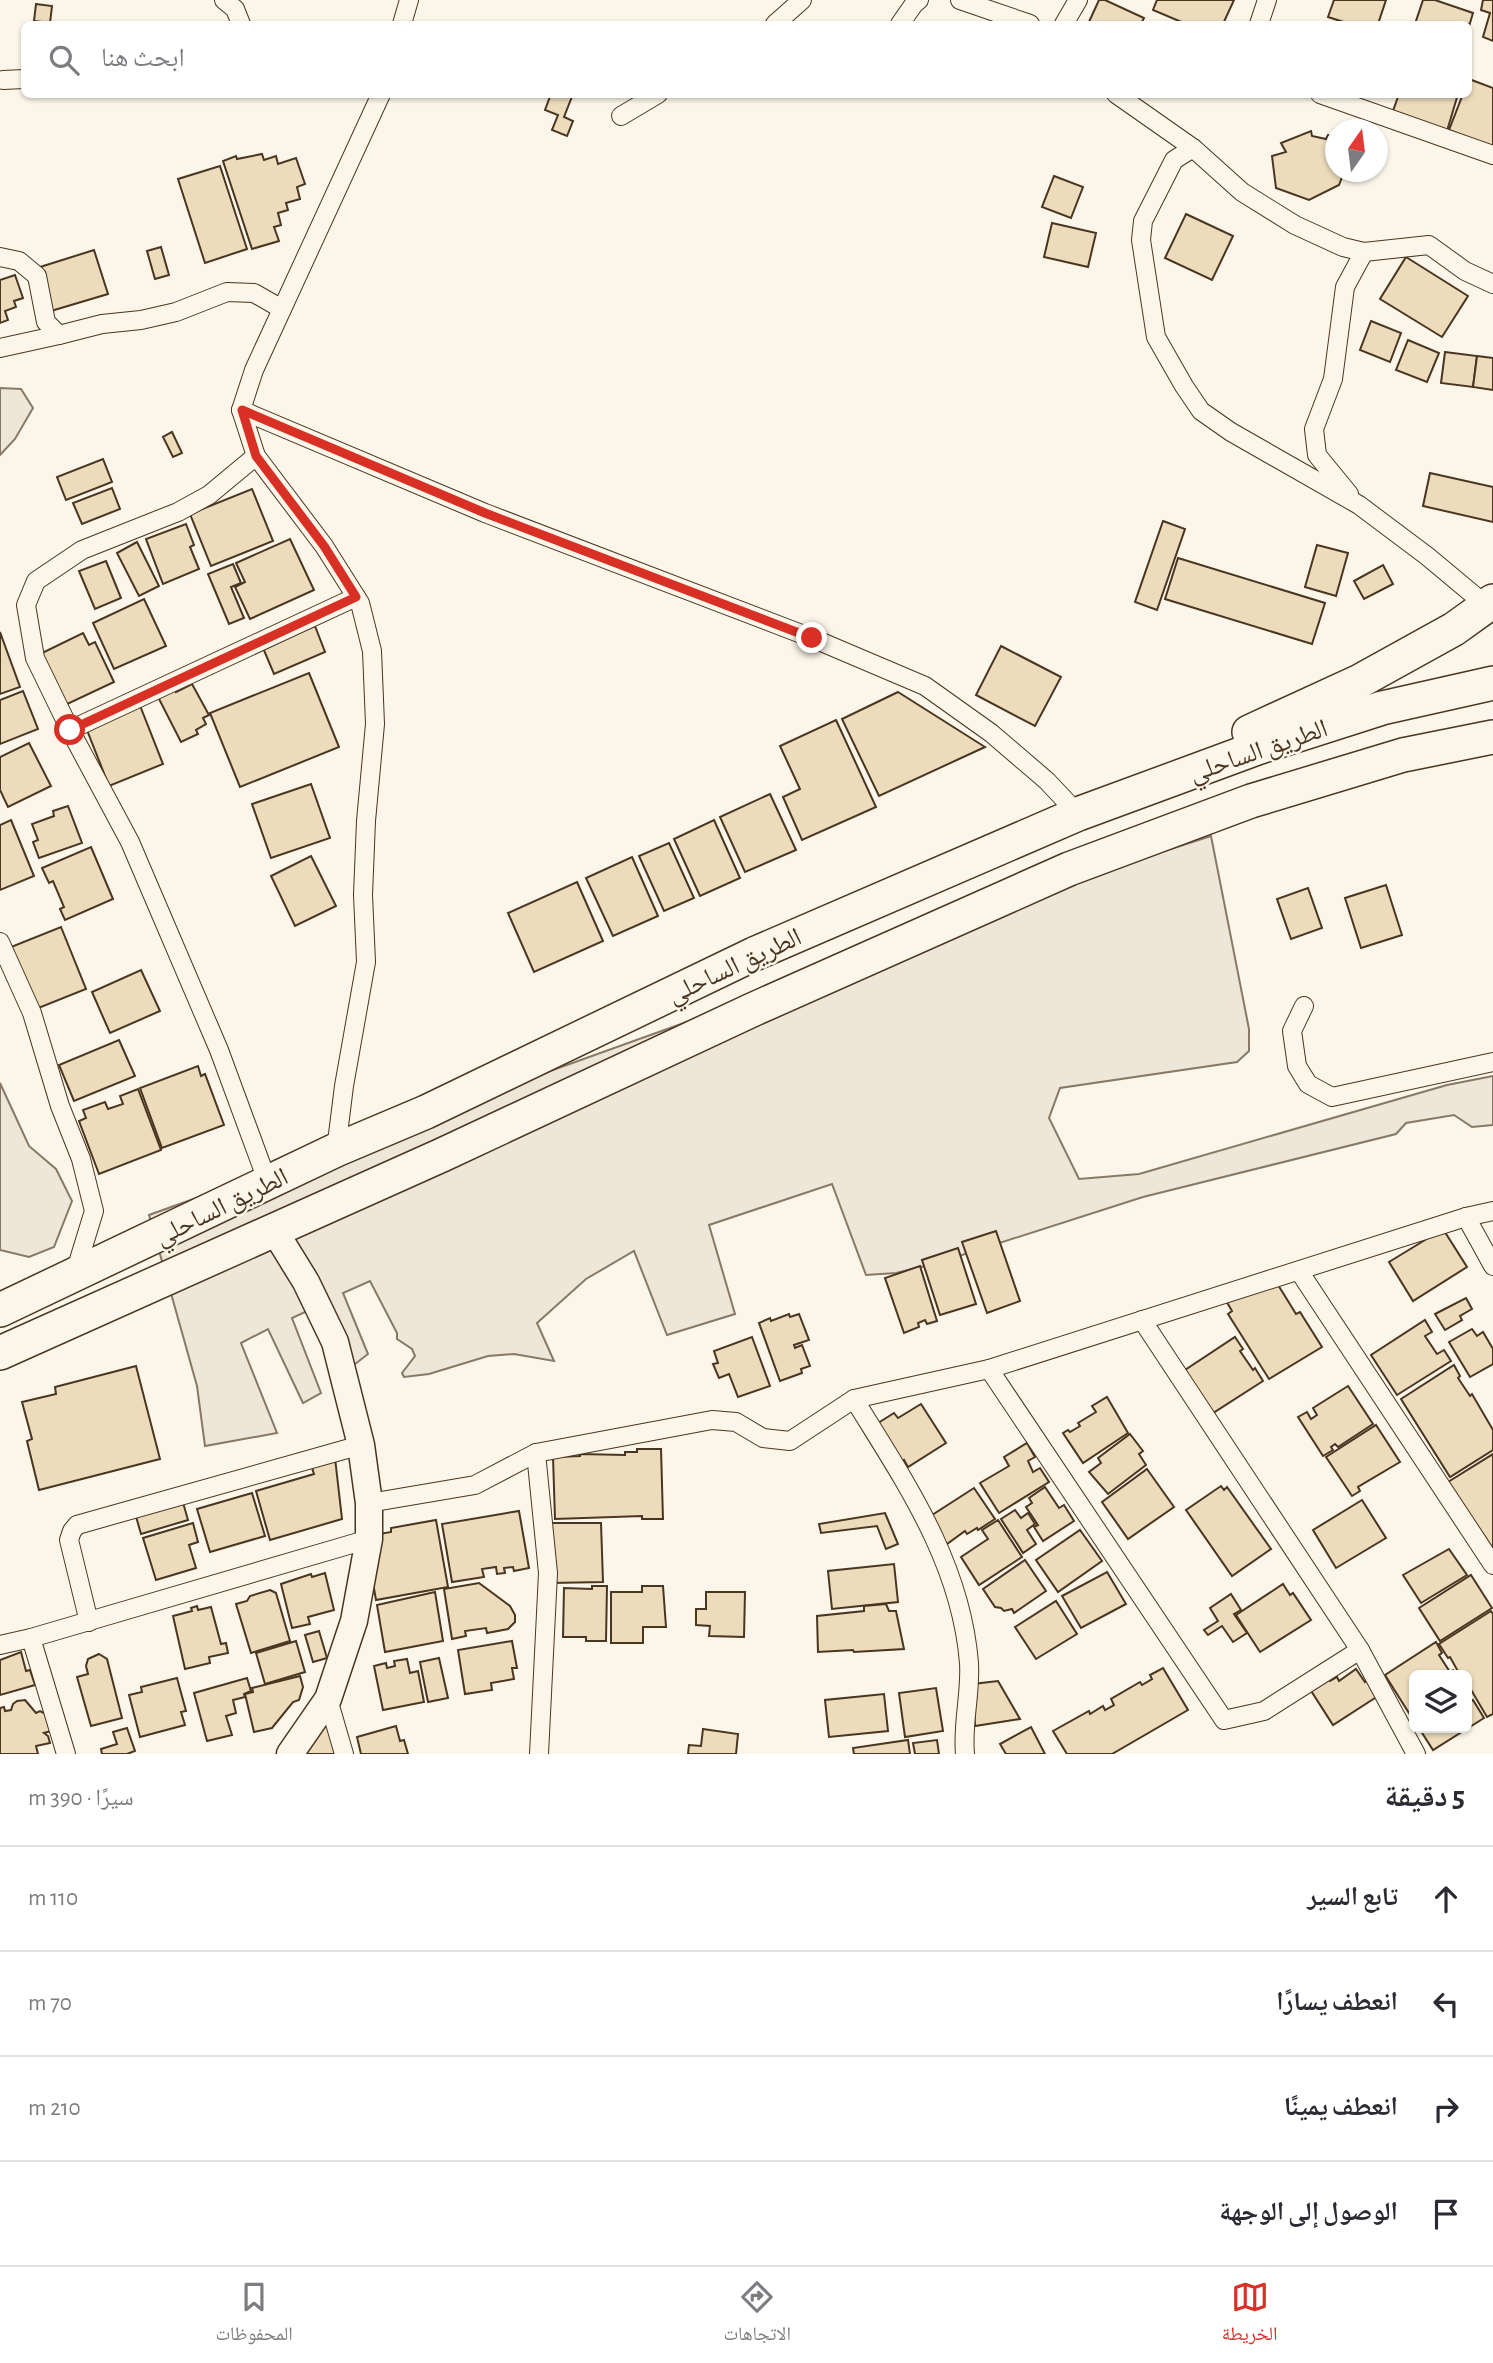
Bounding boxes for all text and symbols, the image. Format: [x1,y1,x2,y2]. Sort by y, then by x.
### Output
search box [21,21,1472,98]
icon: search [45,41,83,79]
text: ابحث هنا [101,45,185,71]
north arrow [1325,119,1388,182]
route end [796,622,827,653]
route start [54,714,85,745]
street label: الطريق الساحلي [1186,715,1333,793]
street label: الطريق الساحلي [663,924,808,1014]
street label: الطريق الساحلي [151,1163,295,1256]
map controls [1409,1670,1472,1733]
button: layers [1409,1670,1472,1733]
text: 5 دقيقة [1385,1782,1465,1812]
text: سيرًا · 390 m [28,1787,134,1810]
icon: ahead [1427,1880,1465,1918]
text: تابع السير [1307,1884,1398,1910]
text: 110 m [28,1887,78,1910]
icon: left [1427,1985,1465,2023]
text: انعطف يسارًا [1276,1989,1398,2015]
text: 70 m [28,1992,72,2015]
icon: right [1427,2090,1465,2128]
text: انعطف يمينًا [1284,2094,1398,2120]
text: 210 m [28,2097,81,2120]
icon: arrive [1427,2195,1465,2233]
text: الوصول إلى الوجهة [1219,2199,1398,2225]
tab: المحفوظات [215,2278,293,2352]
tab: الاتجاهات [723,2278,791,2352]
tab: الخريطة [1222,2278,1278,2352]

